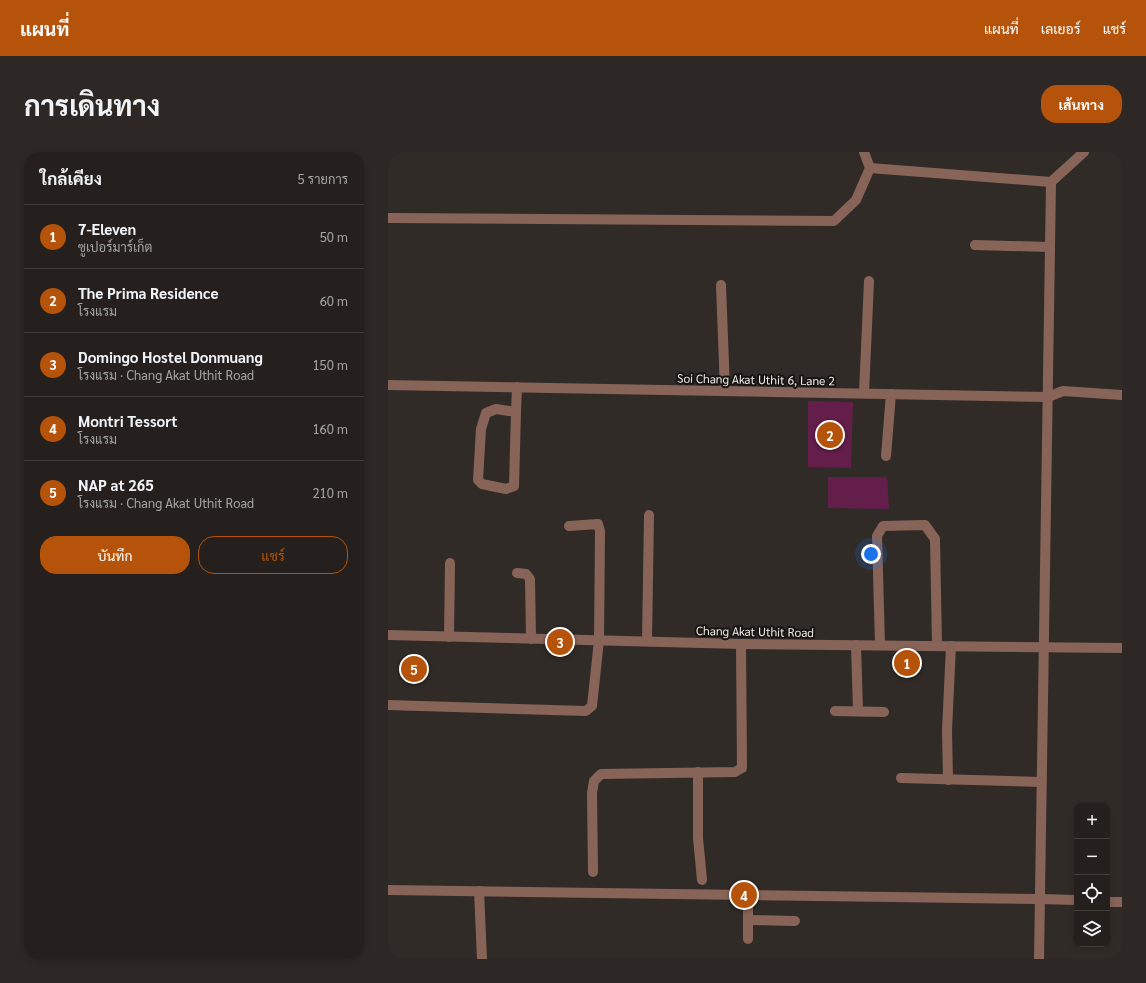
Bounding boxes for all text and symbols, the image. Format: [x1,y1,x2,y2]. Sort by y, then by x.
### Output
text: แผนที่ [20,16,69,40]
text: แผนที่ [984,19,1019,37]
text: เลเยอร์ [1041,19,1081,37]
text: แชร์ [1103,19,1126,37]
button: เส้นทาง [1041,85,1122,123]
text: การเดินทาง [24,86,160,122]
text: ใกล้เคียง [40,167,102,189]
text: 5 รายการ [298,170,348,187]
text: 7-Eleven [78,219,136,238]
text: 1 [49,228,57,245]
text: 50 m [320,228,348,245]
text: ซูเปอร์มาร์เก็ต [78,238,152,255]
text: The Prima Residence [78,283,219,302]
text: 2 [49,292,57,309]
text: 60 m [320,292,348,309]
text: โรงแรม [78,302,117,319]
text: Domingo Hostel Donmuang [78,347,263,366]
text: 3 [49,356,57,373]
text: 150 m [312,356,348,373]
text: โรงแรม · Chang Akat Uthit Road [78,366,254,383]
street label: Soi Chang Akat Uthit 6, Lane 2 [677,370,835,388]
text: Montri Tessort [78,411,177,430]
text: 4 [49,420,57,437]
text: 160 m [312,420,348,437]
pin: 2 [817,420,843,450]
text: โรงแรม [78,430,117,447]
text: NAP at 265 [78,475,154,494]
text: 5 [49,484,57,501]
text: 210 m [312,484,348,501]
text: โรงแรม · Chang Akat Uthit Road [78,494,254,511]
button: บันทึก [40,536,190,574]
button: แชร์ [198,536,348,574]
your location [861,544,881,564]
street label: Chang Akat Uthit Road [696,622,814,640]
pin: 3 [547,627,573,657]
pin: 1 [894,648,920,678]
pin: 5 [401,654,427,684]
map controls [1074,803,1110,947]
button: + [1074,803,1110,839]
button: − [1074,839,1110,875]
button: locate [1074,875,1110,911]
pin: 4 [731,880,757,910]
button: layers [1074,911,1110,947]

